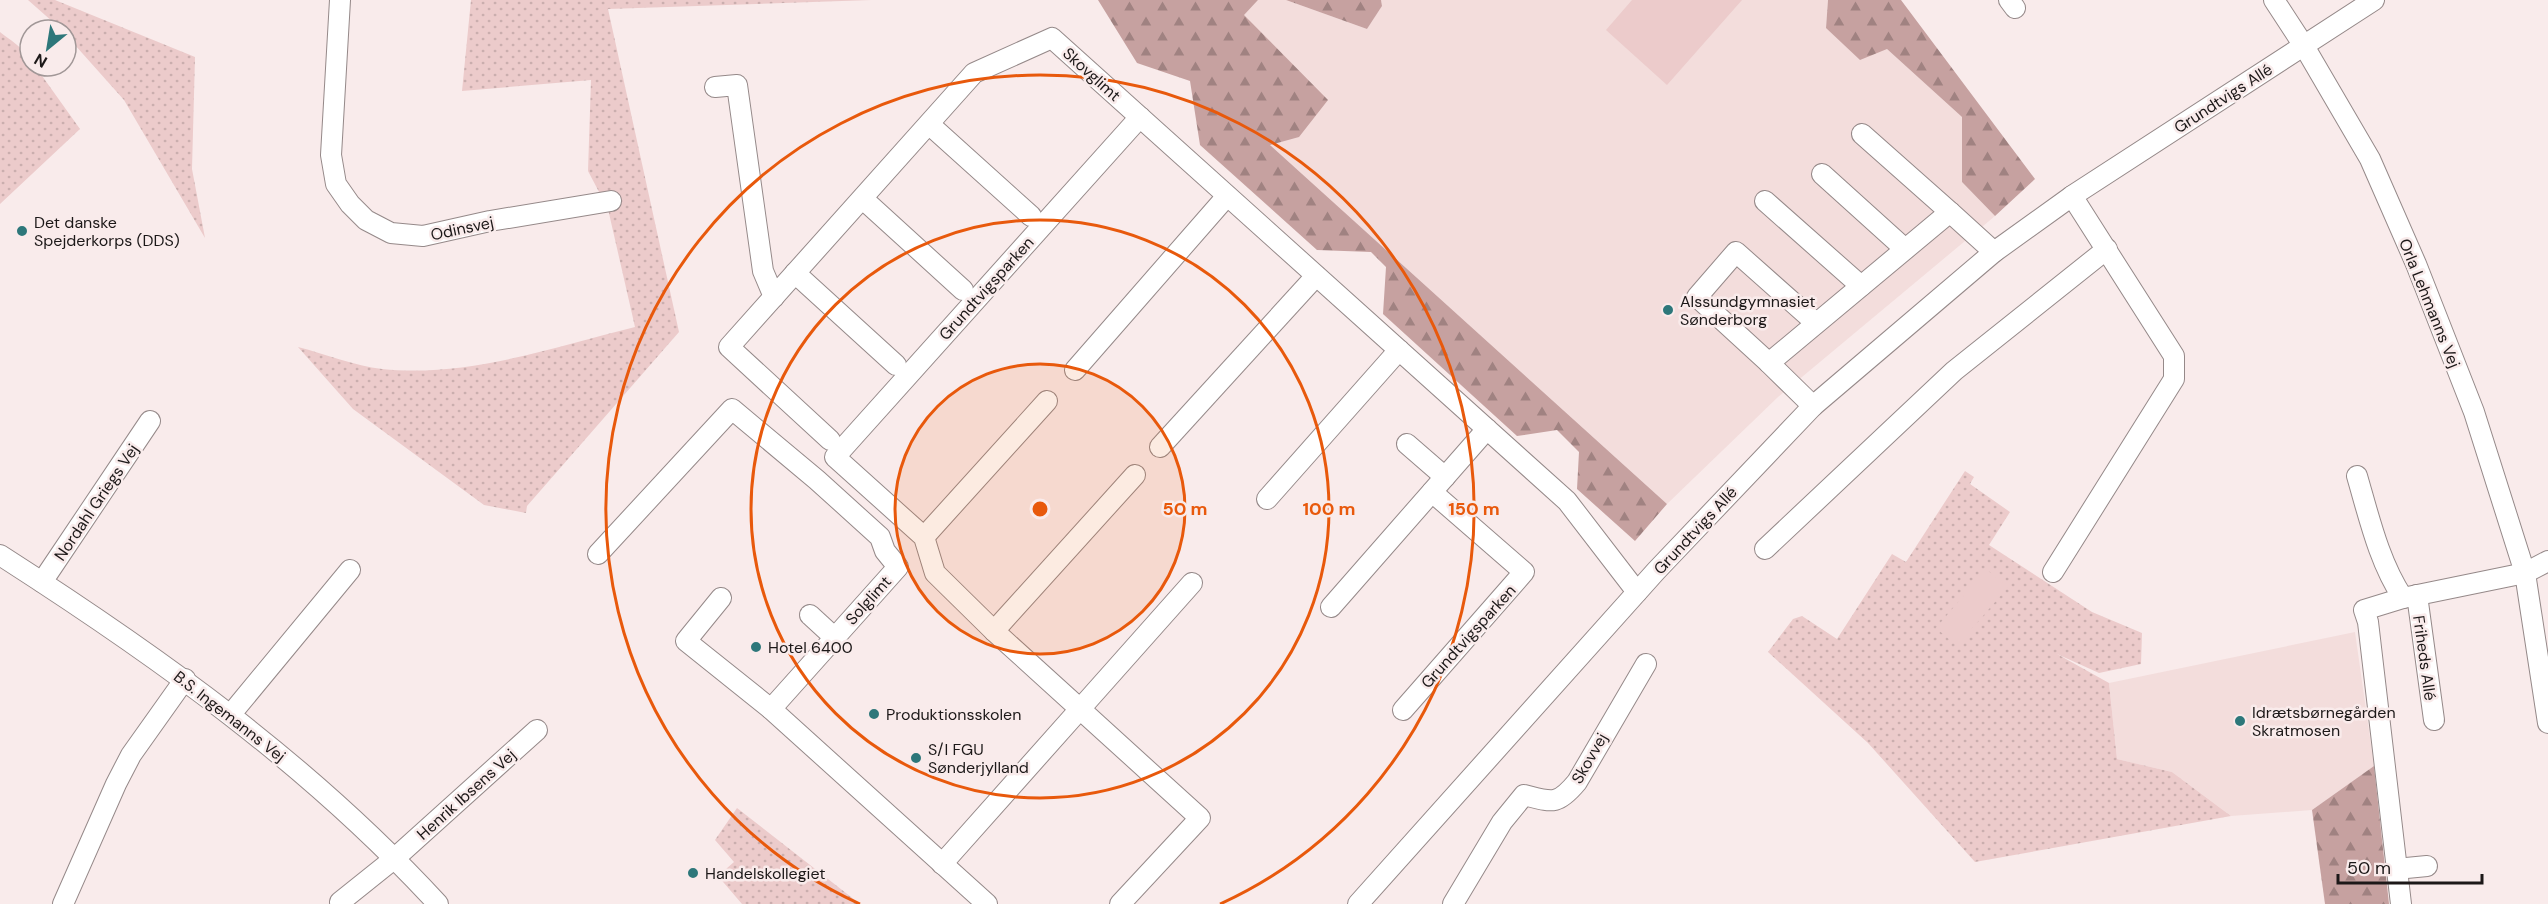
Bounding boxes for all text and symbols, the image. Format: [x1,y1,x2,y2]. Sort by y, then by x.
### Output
north arrow [18,18,78,78]
street label: Skovglimt [1058,43,1125,106]
text: N [30,49,51,73]
street label: Grundtvigs Allé [2170,59,2276,138]
place label: Det danske Spejderkorps (DDS) [34,212,180,251]
street label: Odinsvej [429,212,496,245]
marker: Det danske Spejderkorps (DDS) [15,224,29,238]
street label: Grundtvigsparken [934,232,1038,345]
street label: Orla Lehmanns Vej [2394,236,2465,371]
place label: Alssundgymnasiet Sønderborg [1680,291,1816,330]
marker: Alssundgymnasiet Sønderborg [1661,303,1675,317]
street label: Nordahl Griegs Vej [49,440,143,565]
street label: Grundtvigs Allé [1649,482,1742,579]
text: 50 m [1162,497,1208,521]
text: 100 m [1302,497,1356,521]
text: 150 m [1448,497,1500,521]
centre of rings [1030,499,1050,519]
street label: Solglimt [841,571,896,629]
street label: Grundtvigsparken [1416,580,1520,693]
street label: Friheds Allé [2408,614,2441,702]
place label: Hotel 6400 [768,637,853,658]
marker: Hotel 6400 [749,640,763,654]
street label: B.S. Ingemanns Vej [169,666,290,767]
place label: Idrætsbørnegården Skratmosen [2252,702,2396,741]
place label: Produktionsskolen [886,704,1021,725]
marker: Produktionsskolen [867,707,881,721]
marker: Idrætsbørnegården Skratmosen [2233,714,2247,728]
street label: Skovvej [1567,729,1612,787]
place label: S/I FGU Sønderjylland [928,739,1029,778]
street label: Henrik Ibsens Vej [412,744,520,844]
marker: S/I FGU Sønderjylland [909,751,923,765]
scale bar [2338,847,2482,885]
text: 50 m [2347,856,2391,880]
place label: Handelskollegiet [705,863,826,884]
marker: Handelskollegiet [686,866,700,880]

